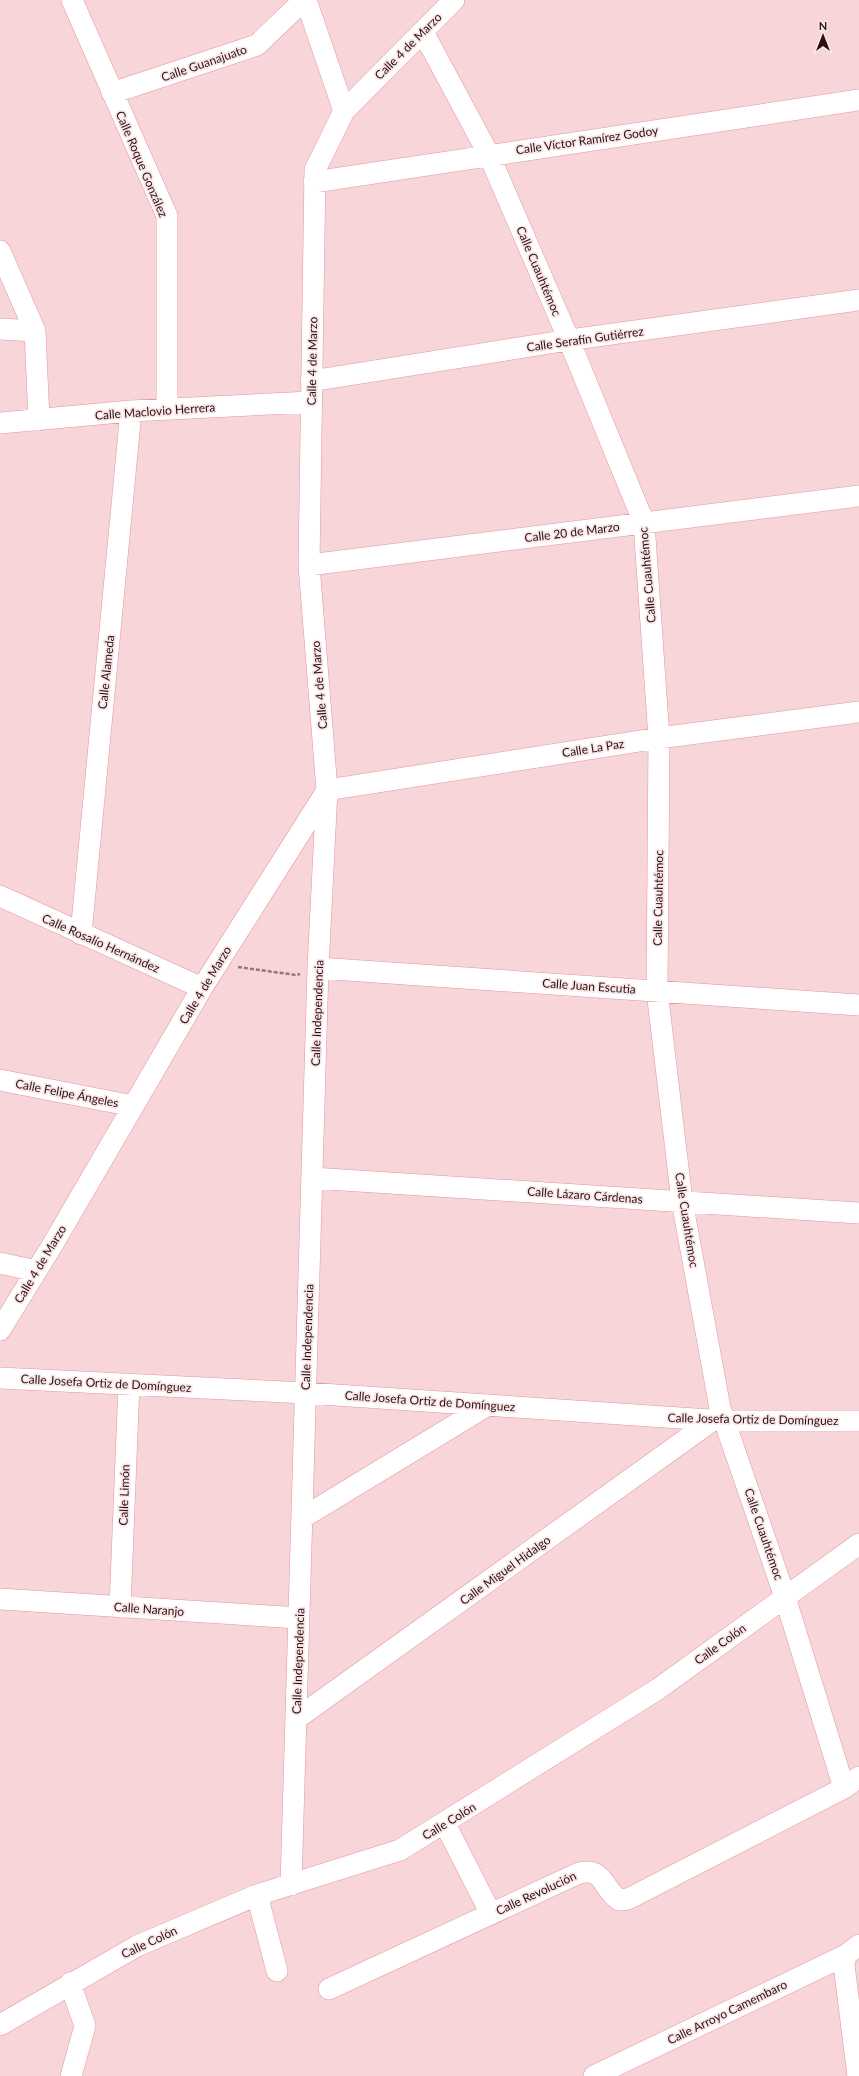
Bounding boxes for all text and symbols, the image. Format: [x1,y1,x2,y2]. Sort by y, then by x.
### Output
street label: Calle 4 de Marzo [371,9,445,83]
north arrow [803,16,843,56]
text: N [819,19,827,32]
street label: Calle Guanajuato [159,41,249,85]
street label: Calle Roque González [113,109,171,220]
street label: Calle Víctor Ramírez Godoy [515,122,660,157]
street label: Calle Cuauhtémoc [513,224,565,318]
street label: Calle 4 de Marzo [304,316,320,405]
street label: Calle Serafín Gutiérrez [526,323,645,355]
street label: Calle Maclovio Herrera [94,399,216,423]
street label: Calle 20 de Marzo [524,519,621,545]
street label: Calle Cuauhtémoc [635,526,659,623]
street label: Calle Alameda [95,634,117,710]
street label: Calle 4 de Marzo [308,640,330,730]
street label: Calle La Paz [561,736,626,760]
street label: Calle Cuauhtémoc [650,850,666,946]
street label: Calle Rosalío Hernández [40,910,163,976]
street label: Calle 4 de Marzo [176,943,234,1027]
street label: Calle Independencia [308,960,326,1066]
street label: Calle Juan Escutia [542,975,636,997]
street label: Calle Felipe Ángeles [14,1076,120,1110]
street label: Calle Cuauhtémoc [672,1171,702,1269]
street label: Calle Lázaro Cárdenas [527,1183,643,1207]
street label: Calle 4 de Marzo [11,1222,69,1306]
street label: Calle Independencia [298,1284,316,1390]
street label: Calle Josefa Ortiz de Domínguez [20,1371,192,1395]
street label: Calle Josefa Ortiz de Domínguez [344,1388,516,1414]
street label: Calle Josefa Ortiz de Domínguez [667,1410,839,1428]
street label: Calle Limón [115,1464,133,1526]
street label: Calle Cuauhtémoc [741,1486,787,1582]
street label: Calle Miguel Hidalgo [457,1532,553,1608]
street label: Calle Naranjo [113,1599,185,1619]
street label: Calle Independencia [289,1608,307,1714]
street label: Calle Colón [691,1620,749,1668]
street label: Calle Colón [419,1799,479,1843]
street label: Calle Revolución [493,1868,579,1918]
street label: Calle Colón [119,1923,179,1961]
street label: Calle Arroyo Camembaro [665,1976,790,2048]

